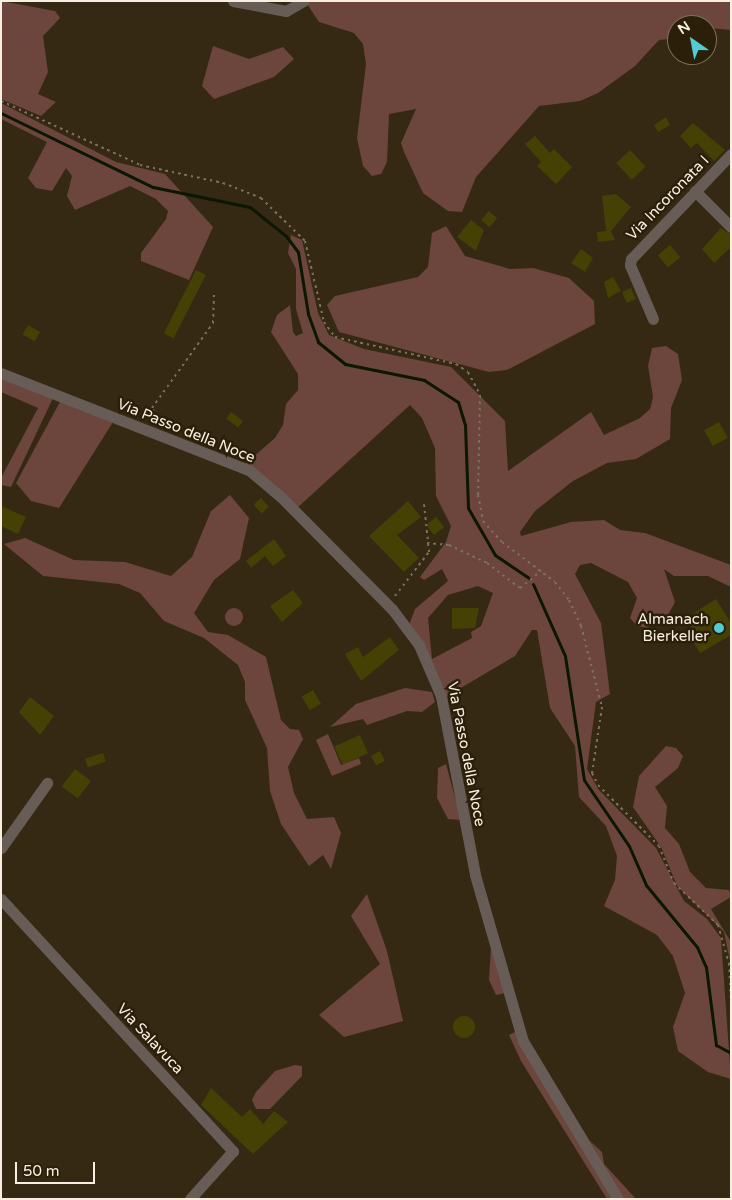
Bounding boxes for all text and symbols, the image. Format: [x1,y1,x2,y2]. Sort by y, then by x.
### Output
north arrow [667,15,717,65]
text: N [675,18,693,38]
street label: Via Incoronata I [623,152,713,244]
street label: Via Passo della Noce [114,395,258,467]
place label: Almanach Bierkeller [637,610,709,645]
marker: Almanach Bierkeller [713,622,725,634]
street label: Via Passo della Noce [443,680,489,828]
street label: Via Salavuca [113,1000,187,1078]
scale bar [18,1152,98,1184]
text: 50 m [23,1162,60,1180]

